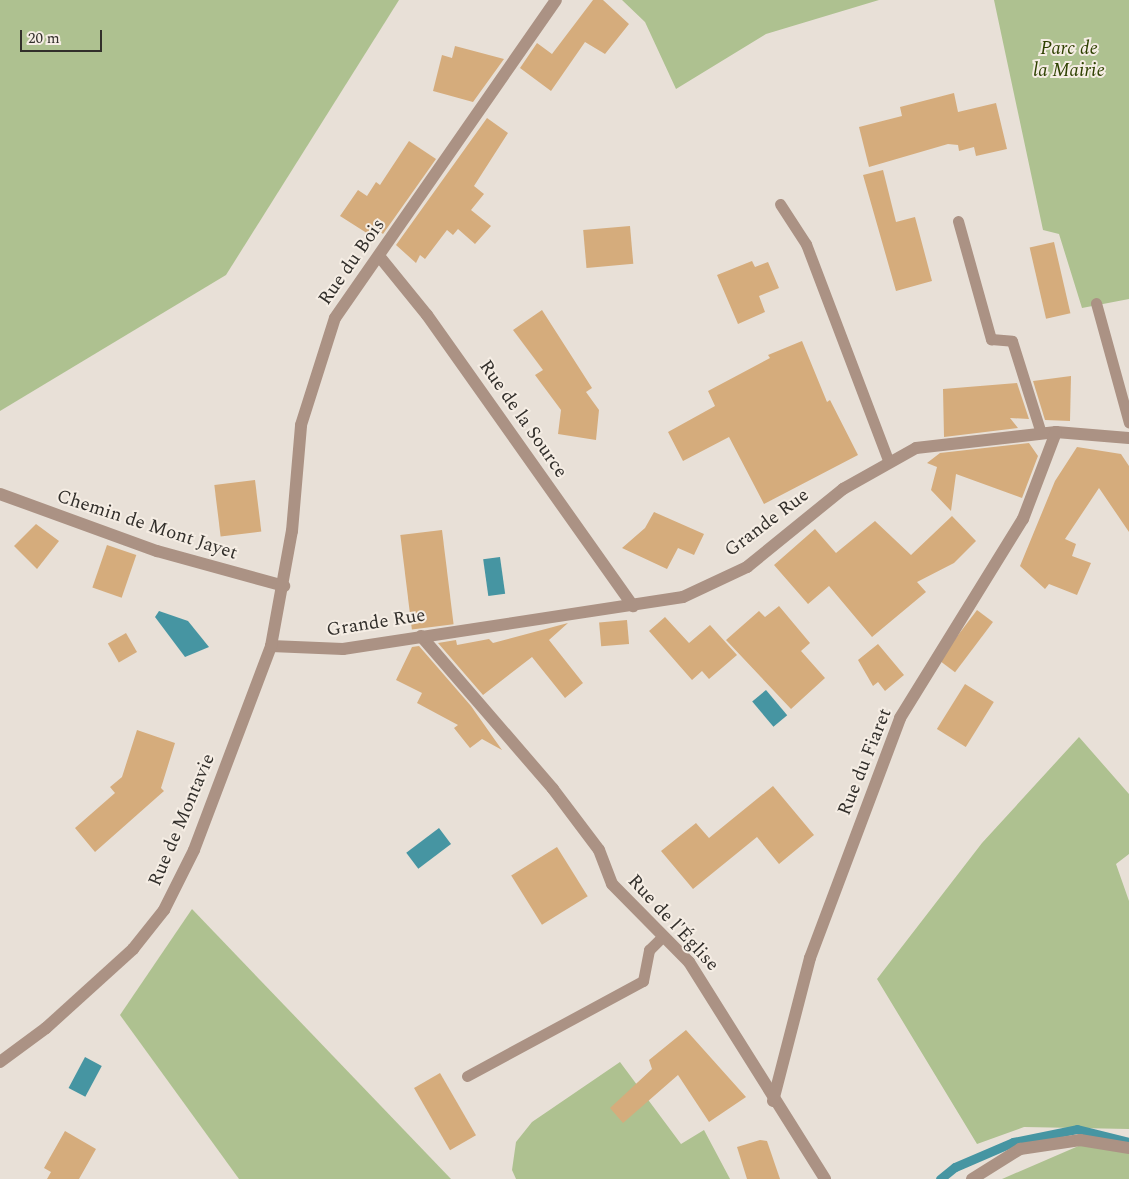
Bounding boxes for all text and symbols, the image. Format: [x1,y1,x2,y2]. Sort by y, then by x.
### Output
scale bar [22,20,105,52]
text: 20 m [28,27,60,50]
park label: Parc de la Mairie [1033,38,1105,82]
street label: Rue du Bois [314,214,390,310]
street label: Rue de la Source [474,356,572,482]
street label: Grande Rue [720,484,814,562]
street label: Chemin de Mont Jayet [54,485,240,565]
street label: Grande Rue [325,604,427,642]
street label: Rue du Fiaret [833,705,897,819]
street label: Rue de Montavie [144,750,220,890]
street label: Rue de l'Église [623,870,723,976]

